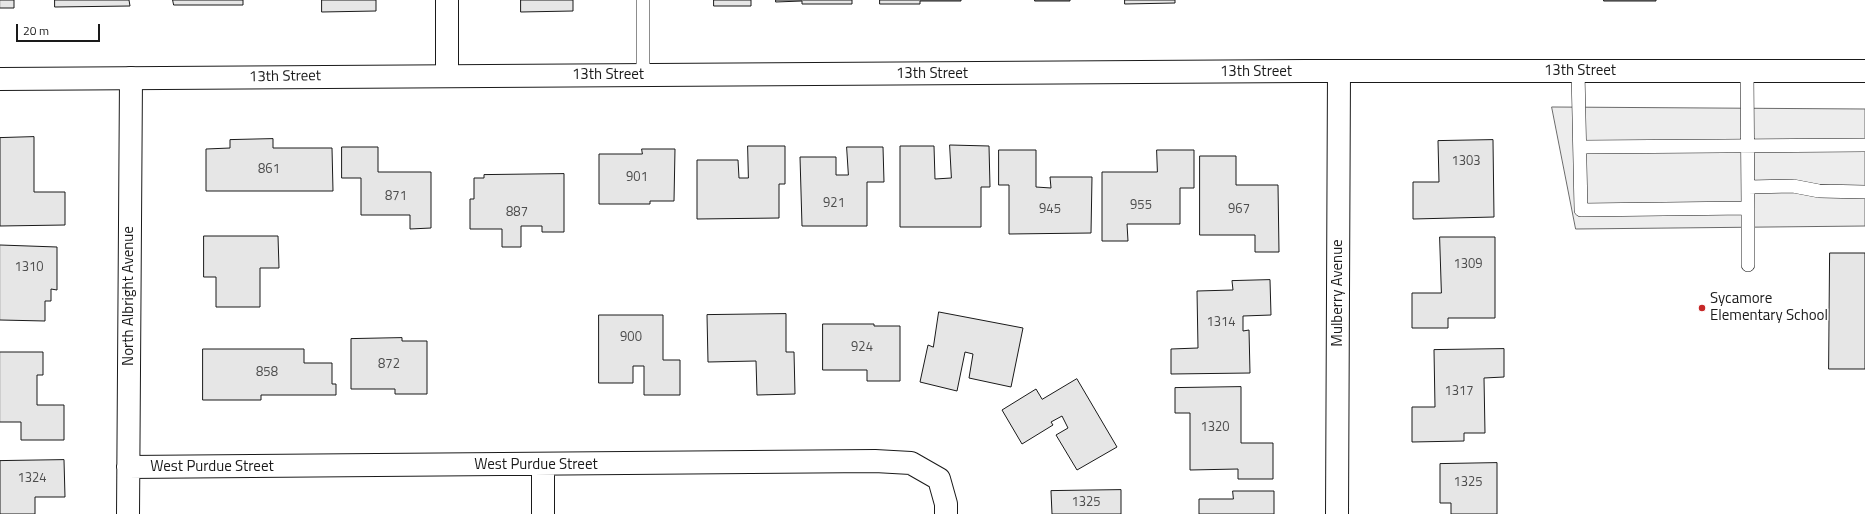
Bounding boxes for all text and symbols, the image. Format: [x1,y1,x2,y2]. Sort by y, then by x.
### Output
scale bar [18,16,102,42]
text: 20 m [23,21,49,40]
street label: 13th Street [1544,62,1616,80]
street label: 13th Street [1220,63,1292,81]
street label: 13th Street [896,65,968,83]
street label: 13th Street [572,66,644,84]
street label: 13th Street [249,67,321,87]
house number: 1303 [1451,154,1481,170]
house number: 861 [258,162,280,178]
house number: 901 [626,170,648,186]
house number: 871 [385,189,407,205]
house number: 921 [823,196,845,212]
house number: 955 [1130,198,1152,214]
house number: 945 [1039,202,1061,218]
house number: 967 [1228,202,1250,218]
house number: 887 [506,205,528,221]
street label: North Albright Avenue [120,226,138,366]
street label: Mulberry Avenue [1329,239,1347,347]
house number: 1309 [1453,257,1483,273]
house number: 1310 [14,260,44,276]
place label: Sycamore Elementary School [1710,290,1828,325]
marker: Sycamore Elementary School [1697,303,1707,313]
house number: 1314 [1206,315,1236,331]
house number: 900 [620,330,642,346]
house number: 924 [851,340,873,356]
house number: 872 [378,357,400,373]
house number: 858 [256,365,278,381]
house number: 1317 [1444,384,1474,400]
house number: 1320 [1200,420,1230,436]
street label: West Purdue Street [474,456,598,474]
street label: West Purdue Street [150,458,274,476]
house number: 1324 [17,471,47,487]
house number: 1325 [1453,475,1483,491]
house number: 1325 [1071,495,1101,511]

